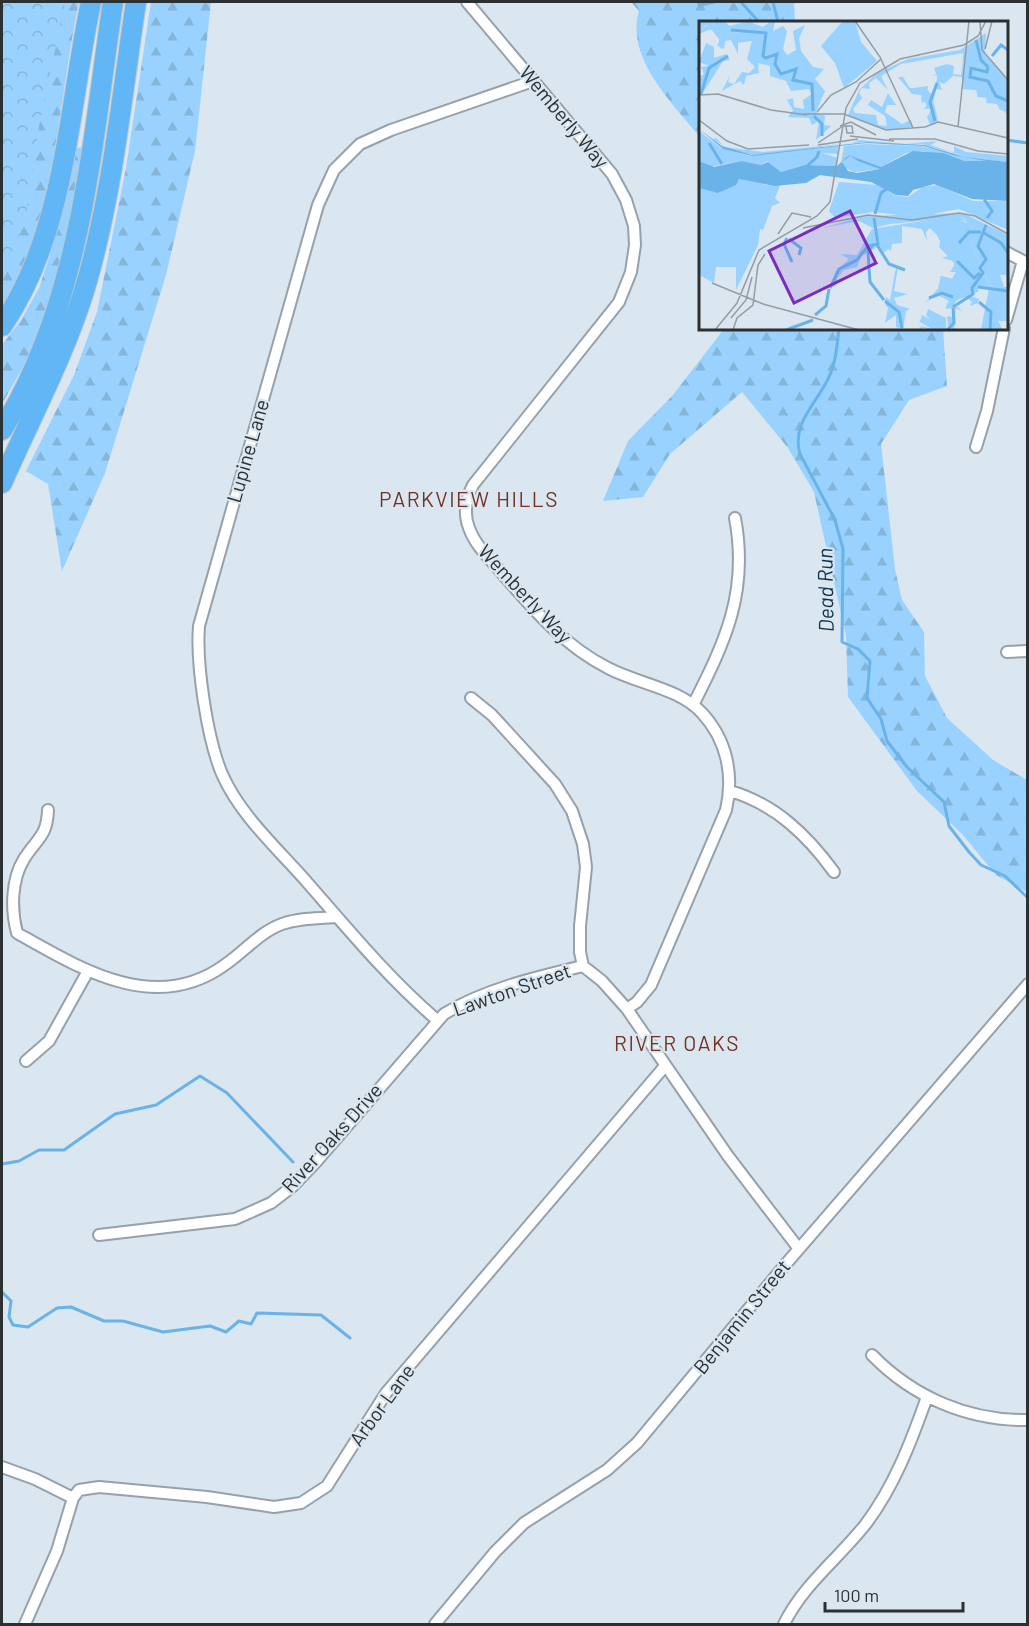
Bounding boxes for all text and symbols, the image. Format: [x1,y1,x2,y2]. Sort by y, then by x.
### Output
inset map [699,21,1008,330]
street label: Wemberly Way [515,60,615,172]
street label: Lupine Lane [221,396,273,505]
district label: PARKVIEW HILLS [379,486,559,511]
street label: Wemberly Way [474,539,578,648]
water label: Dead Run [811,548,838,632]
street label: Lawton Street [450,958,574,1020]
district label: RIVER OAKS [614,1030,740,1055]
street label: River Oaks Drive [276,1078,387,1197]
street label: Benjamin Street [688,1254,795,1378]
street label: Arbor Lane [343,1359,419,1450]
scale bar [825,1575,963,1613]
text: 100 m [834,1584,879,1606]

